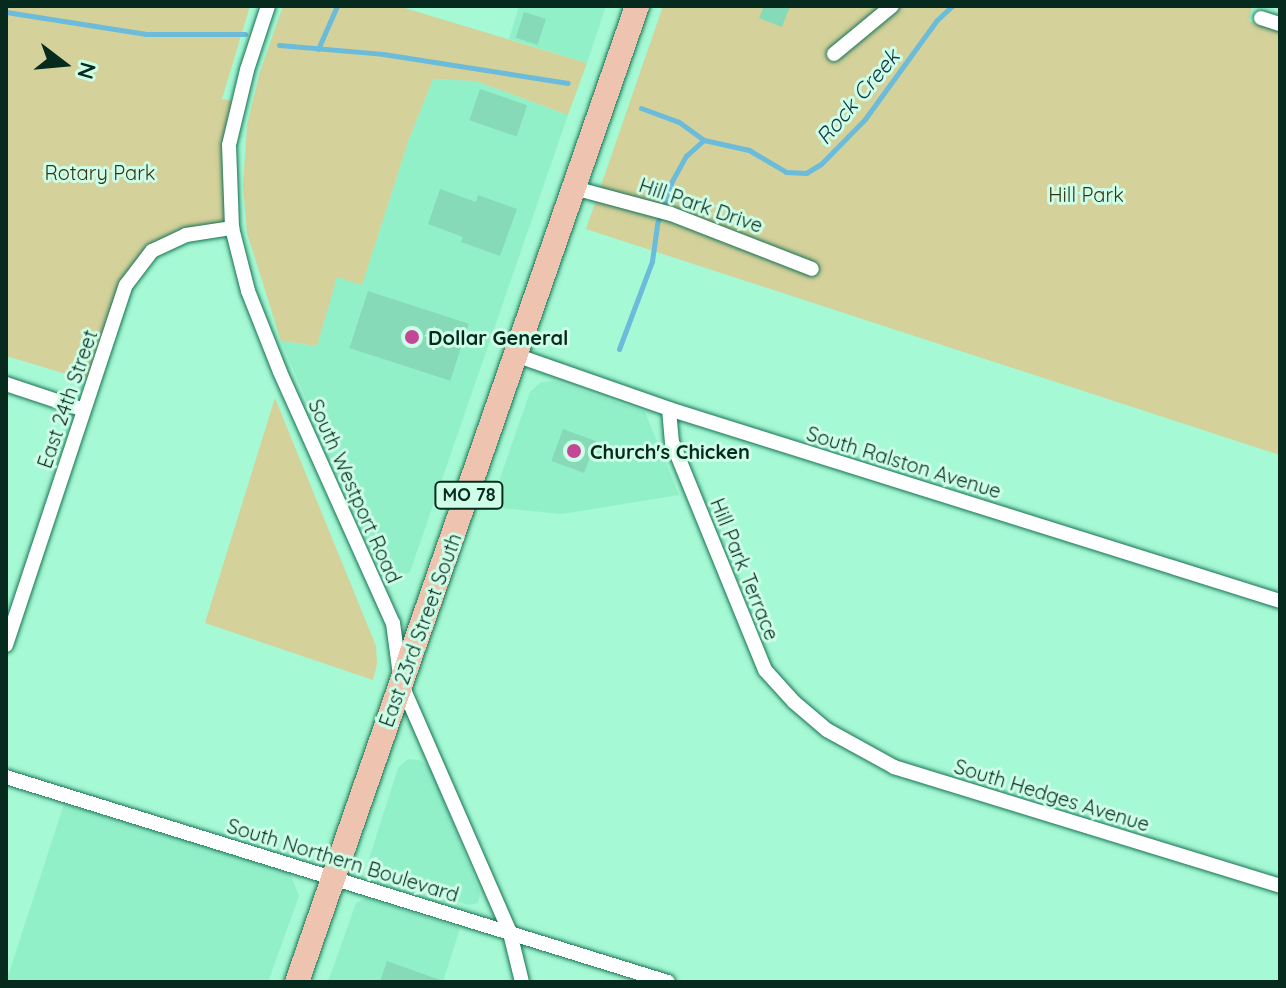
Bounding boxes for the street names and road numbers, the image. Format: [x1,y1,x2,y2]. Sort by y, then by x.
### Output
street label: Hill Park Drive [636,173,766,237]
street label: East 24th Street [32,327,102,471]
street label: South Westport Road [304,395,406,587]
street label: South Ralston Avenue [804,421,1004,503]
road number: MO 78 [433,481,505,509]
street label: Hill Park Terrace [706,494,784,644]
street label: East 23rd Street South [374,530,466,730]
street label: South Hedges Avenue [952,754,1152,836]
street label: South Northern Boulevard [224,813,462,907]

